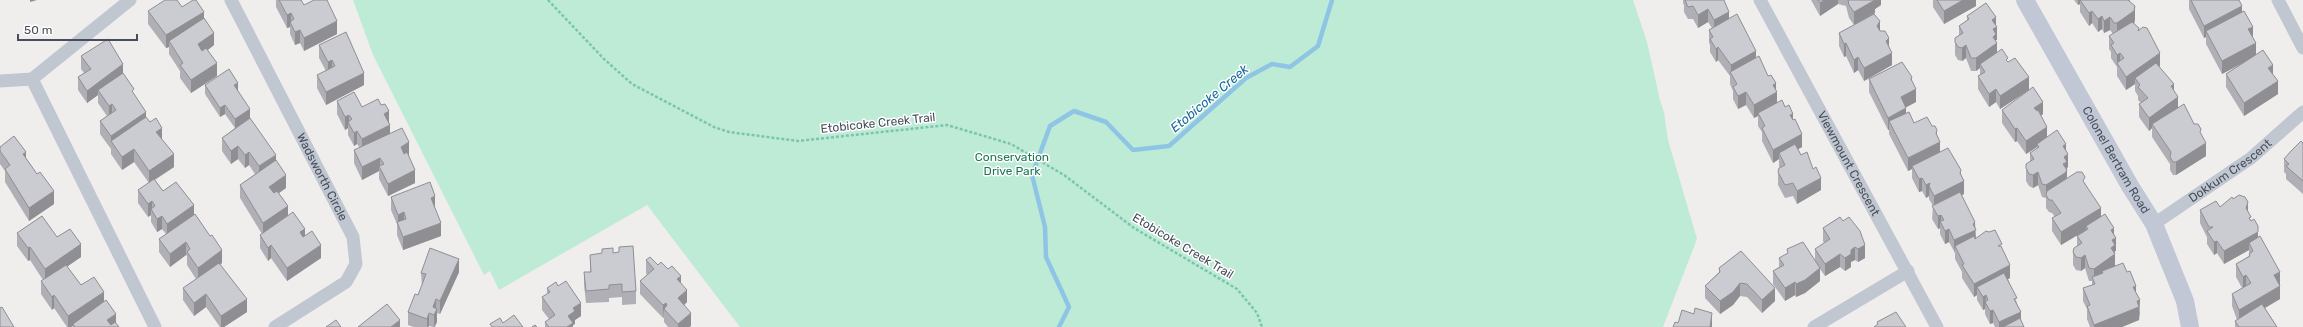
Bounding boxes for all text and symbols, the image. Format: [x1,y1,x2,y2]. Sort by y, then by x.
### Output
scale bar [18,16,137,42]
text: 50 m [24,23,52,37]
water label: Etobicoke Creek [1167,61,1252,135]
street label: Colonel Bertram Road [2079,104,2153,216]
street label: Viewmount Crescent [1815,109,1883,219]
street label: Etobicoke Creek Trail [820,110,936,136]
street label: Wadsworth Circle [294,131,351,223]
street label: Dokkum Crescent [2186,136,2275,205]
park label: Conservation Drive Park [975,150,1049,178]
street label: Etobicoke Creek Trail [1130,210,1236,282]

